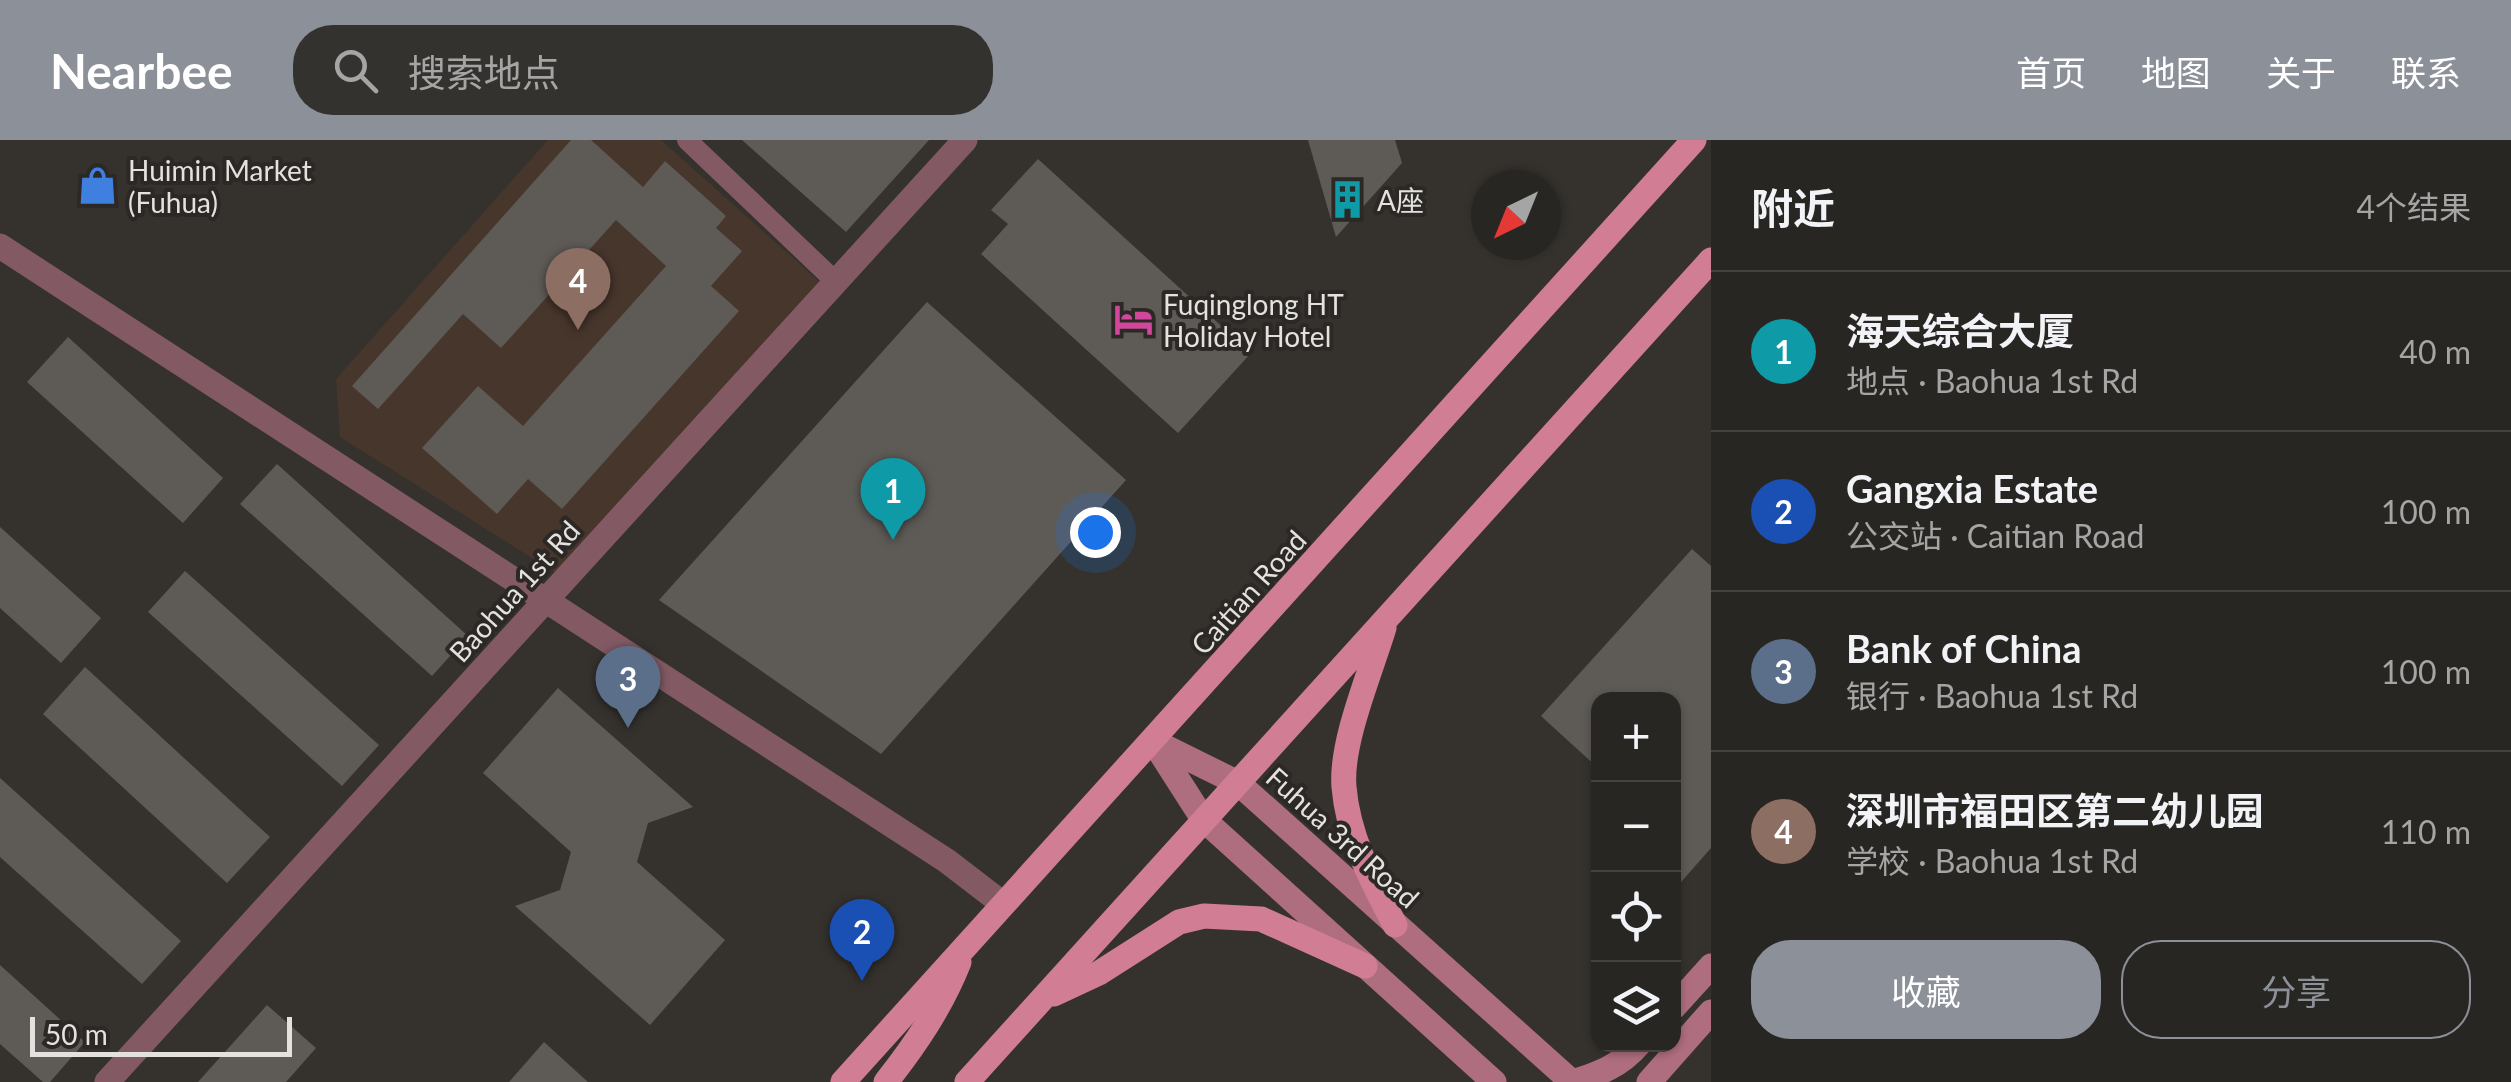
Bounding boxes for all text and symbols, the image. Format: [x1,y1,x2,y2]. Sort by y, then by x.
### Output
search box [293,25,993,115]
text: Nearbee [50,42,233,99]
icon: search [328,43,383,98]
text: 搜索地点 [408,49,560,95]
text: 首页 [2016,51,2086,93]
text: 地图 [2141,51,2211,93]
text: 关于 [2266,51,2336,93]
text: 联系 [2391,51,2461,93]
place label: Huimin Market (Fuhua) [128,153,312,219]
shop icon: Huimin Market (Fuhua) [77,165,119,207]
north arrow [1471,170,1561,260]
building icon: A座 [1326,179,1368,221]
place label: A座 [1377,183,1424,217]
text: 附近 [1751,183,1835,233]
text: 4个结果 [2356,187,2471,226]
pin: 4 [546,248,610,330]
place label: Fuqinglong HT Holiday Hotel [1163,287,1344,353]
hotel icon: Fuqinglong HT Holiday Hotel [1112,299,1154,341]
text: 海天综合大厦 [1846,307,2074,353]
text: 1 [1774,332,1793,371]
text: 40 m [2399,332,2471,371]
text: 地点 · Baohua 1st Rd [1846,361,2138,400]
pin: 1 [860,458,926,540]
text: Gangxia Estate [1846,465,2098,511]
text: 2 [1774,492,1793,531]
text: 100 m [2381,492,2471,531]
your location [1070,507,1121,558]
street label: Baohua 1st Rd [442,513,586,669]
text: 公交站 · Caitian Road [1846,516,2144,555]
street label: Caitian Road [1183,523,1313,661]
text: Bank of China [1846,625,2081,671]
pin: 3 [596,646,660,728]
text: 3 [1774,652,1793,691]
text: 100 m [2381,652,2471,691]
text: 银行 · Baohua 1st Rd [1846,676,2138,715]
map controls [1591,692,1681,1052]
button: + [1591,692,1681,782]
street label: Fuhua 3rd Road [1260,760,1426,914]
button: − [1591,782,1681,872]
text: 深圳市福田区第二幼儿园 [1846,787,2264,833]
text: 4 [1774,812,1793,851]
text: 110 m [2381,812,2471,851]
text: 学校 · Baohua 1st Rd [1846,841,2138,880]
button: locate [1591,872,1681,962]
pin: 2 [830,898,894,981]
button: 收藏 [1751,940,2101,1039]
button: 分享 [2121,940,2471,1039]
button: layers [1591,962,1681,1052]
scale bar [30,1012,292,1056]
text: 50 m [45,1017,108,1051]

